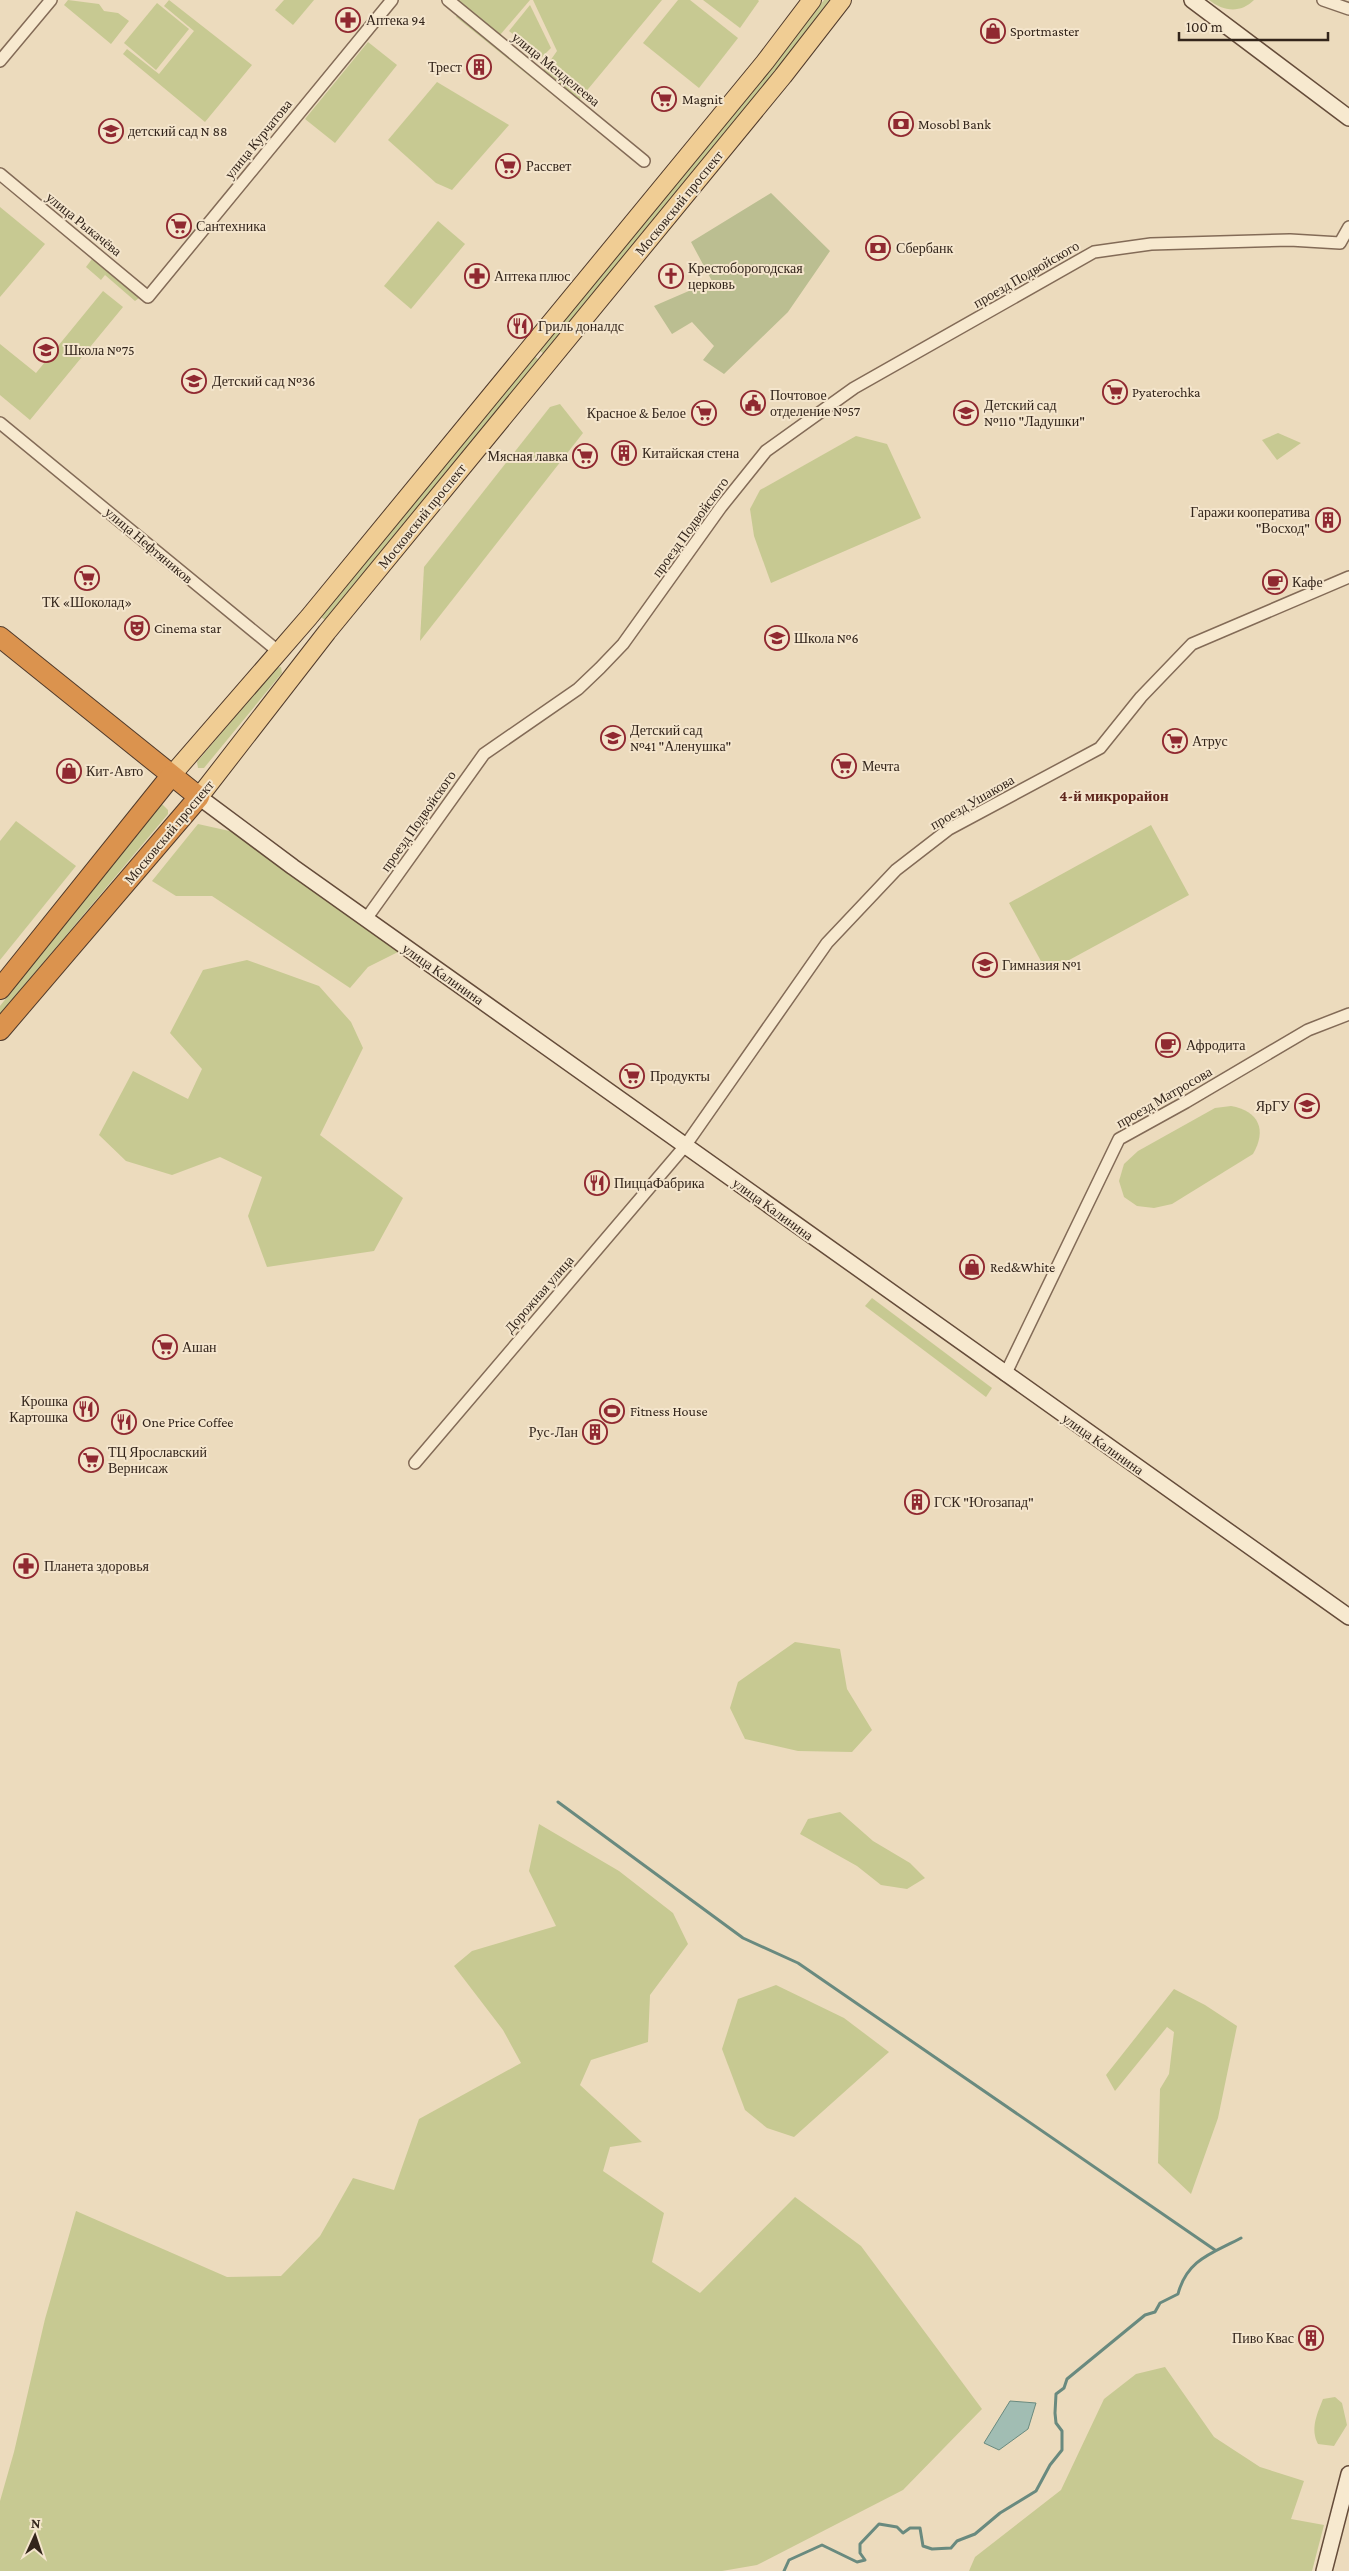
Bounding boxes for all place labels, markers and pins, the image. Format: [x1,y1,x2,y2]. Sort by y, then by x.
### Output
pharmacy icon: Аптека 94 [335,7,361,33]
place label: Аптека 94 [366,12,426,28]
shop icon: Sportmaster [980,18,1006,44]
place label: Sportmaster [1010,23,1079,39]
building icon: Трест [466,54,492,80]
place label: Трест [428,59,462,75]
supermarket icon: Magnit [651,86,677,112]
place label: Magnit [682,91,723,107]
bank icon: Mosobl Bank [888,111,914,137]
place label: Mosobl Bank [918,116,991,132]
school or university icon: детский сад N 88 [98,118,124,144]
place label: детский сад N 88 [128,123,228,139]
supermarket icon: Рассвет [495,153,521,179]
place label: Рассвет [526,158,571,174]
supermarket icon: Сантехника [166,213,192,239]
place label: Сантехника [196,218,267,234]
bank icon: Сбербанк [865,235,891,261]
place label: Сбербанк [896,240,953,256]
place label: Крестоборогодская церковь [688,260,803,292]
pharmacy icon: Аптека плюс [464,263,490,289]
church icon: Крестоборогодская церковь [658,263,684,289]
place label: Аптека плюс [494,268,571,284]
restaurant icon: Гриль доналдс [507,313,533,339]
place label: Гриль доналдс [538,318,624,334]
school or university icon: Школа №75 [33,337,59,363]
place label: Школа №75 [64,342,135,358]
school or university icon: Детский сад №36 [181,368,207,394]
place label: Детский сад №36 [212,373,315,389]
supermarket icon: Pyaterochka [1102,379,1128,405]
place label: Pyaterochka [1132,384,1201,400]
place label: Почтовое отделение №57 [770,387,861,419]
public building icon: Почтовое отделение №57 [740,390,766,416]
place label: Детский сад №110 "Ладушки" [984,397,1085,429]
supermarket icon: Красное & Белое [691,400,717,426]
school or university icon: Детский сад №110 "Ладушки" [953,400,979,426]
place label: Красное & Белое [587,405,686,421]
building icon: Китайская стена [611,440,637,466]
supermarket icon: Мясная лавка [572,443,598,469]
place label: Китайская стена [642,445,740,461]
place label: Мясная лавка [488,448,569,464]
place label: Гаражи кооператива "Восход" [1190,504,1311,536]
building icon: Гаражи кооператива "Восход" [1315,507,1341,533]
supermarket icon: ТК «Шоколад» [74,565,100,591]
cafe icon: Кафе [1262,569,1288,595]
place label: Кафе [1292,574,1323,590]
place label: ТК «Шоколад» [42,594,132,610]
theatre icon: Cinema star [124,615,150,641]
place label: Cinema star [154,620,221,636]
school or university icon: Школа №6 [764,625,790,651]
place label: Школа №6 [794,630,859,646]
place label: Детский сад №41 "Аленушка" [630,722,731,754]
school or university icon: Детский сад №41 "Аленушка" [600,725,626,751]
supermarket icon: Атрус [1162,728,1188,754]
place label: Атрус [1192,733,1228,749]
supermarket icon: Мечта [831,753,857,779]
shop icon: Кит-Авто [56,758,82,784]
place label: Мечта [862,758,900,774]
place label: Кит-Авто [86,763,143,779]
school or university icon: Гимназия №1 [972,952,998,978]
place label: Гимназия №1 [1002,957,1081,973]
cafe icon: Афродита [1155,1032,1181,1058]
place label: Афродита [1186,1037,1246,1053]
supermarket icon: Продукты [619,1063,645,1089]
place label: Продукты [650,1068,711,1084]
school or university icon: ЯрГУ [1294,1093,1320,1119]
place label: ЯрГУ [1256,1098,1290,1114]
restaurant icon: ПиццаФабрика [584,1170,610,1196]
place label: ПиццаФабрика [614,1175,705,1191]
shop icon: Red&White [959,1254,985,1280]
place label: Red&White [990,1259,1055,1275]
supermarket icon: Ашан [152,1334,178,1360]
place label: Ашан [182,1339,217,1355]
place label: Крошка Картошка [9,1393,69,1425]
restaurant icon: Крошка Картошка [73,1396,99,1422]
sports icon: Fitness House [599,1398,625,1424]
place label: Fitness House [630,1403,708,1419]
restaurant icon: One Price Coffee [111,1409,137,1435]
place label: One Price Coffee [142,1414,234,1430]
building icon: Рус-Лан [582,1419,608,1445]
place label: Рус-Лан [529,1424,578,1440]
place label: ТЦ Ярославский Вернисаж [108,1444,207,1476]
supermarket icon: ТЦ Ярославский Вернисаж [78,1447,104,1473]
building icon: ГСК "Югозапад" [904,1489,930,1515]
place label: ГСК "Югозапад" [934,1494,1034,1510]
pharmacy icon: Планета здоровья [13,1553,39,1579]
place label: Планета здоровья [44,1558,150,1574]
building icon: Пиво Квас [1298,2325,1324,2351]
place label: Пиво Квас [1232,2330,1294,2346]

